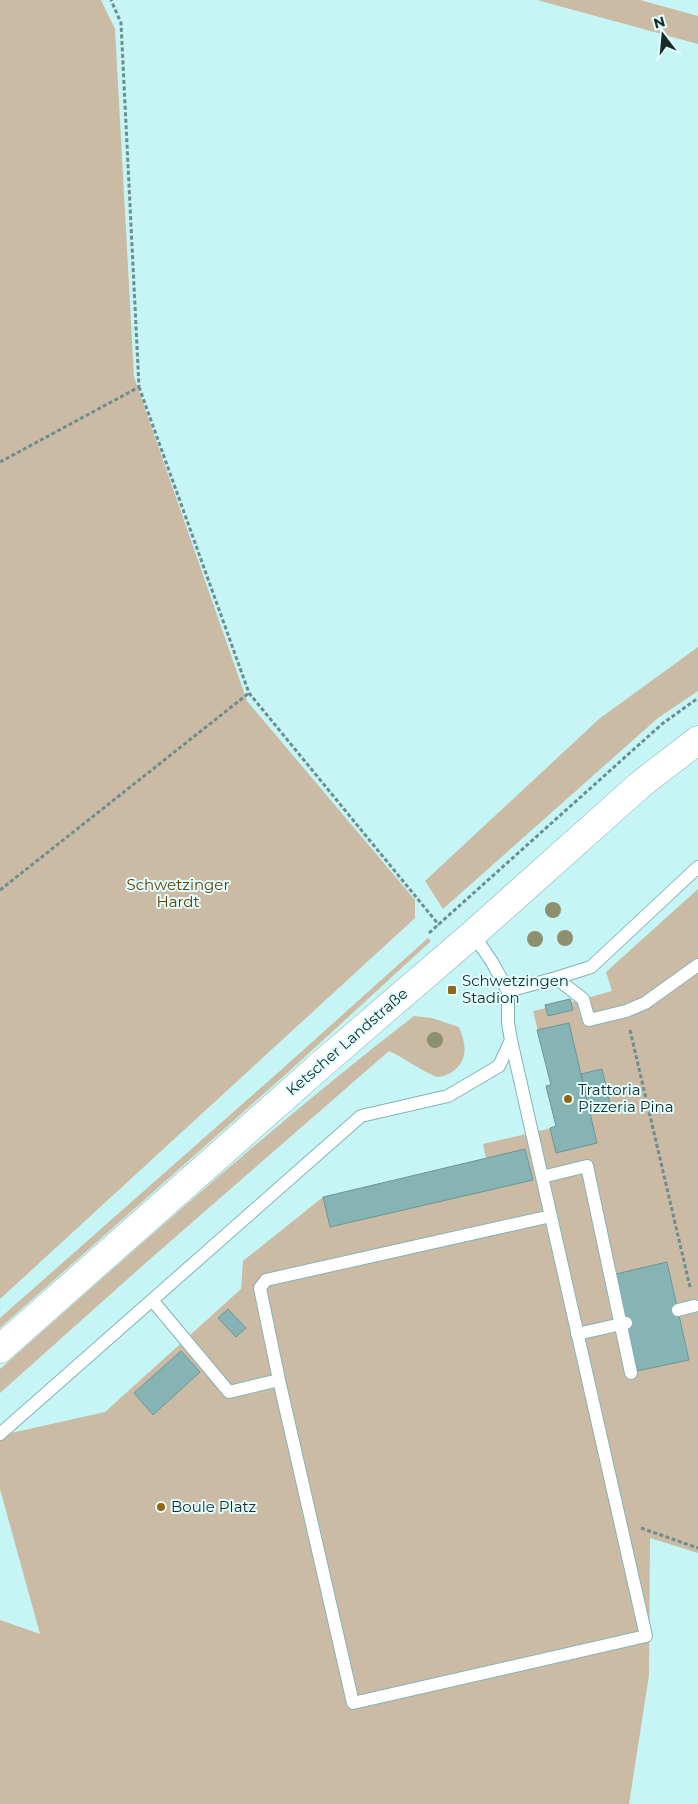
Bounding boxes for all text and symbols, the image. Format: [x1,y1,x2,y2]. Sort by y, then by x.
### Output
north arrow [638,10,688,60]
text: N [651,12,667,33]
park label: Schwetzinger Hardt [127,875,229,911]
place label: Schwetzingen Stadion [462,971,569,1007]
street label: Ketscher Landstraße [282,984,411,1100]
marker: Schwetzingen Stadion [446,984,458,996]
place label: Trattoria Pizzeria Pina [578,1080,674,1116]
marker: Trattoria Pizzeria Pina [562,1093,574,1105]
place label: Boule Platz [171,1497,257,1516]
marker: Boule Platz [155,1501,167,1513]

